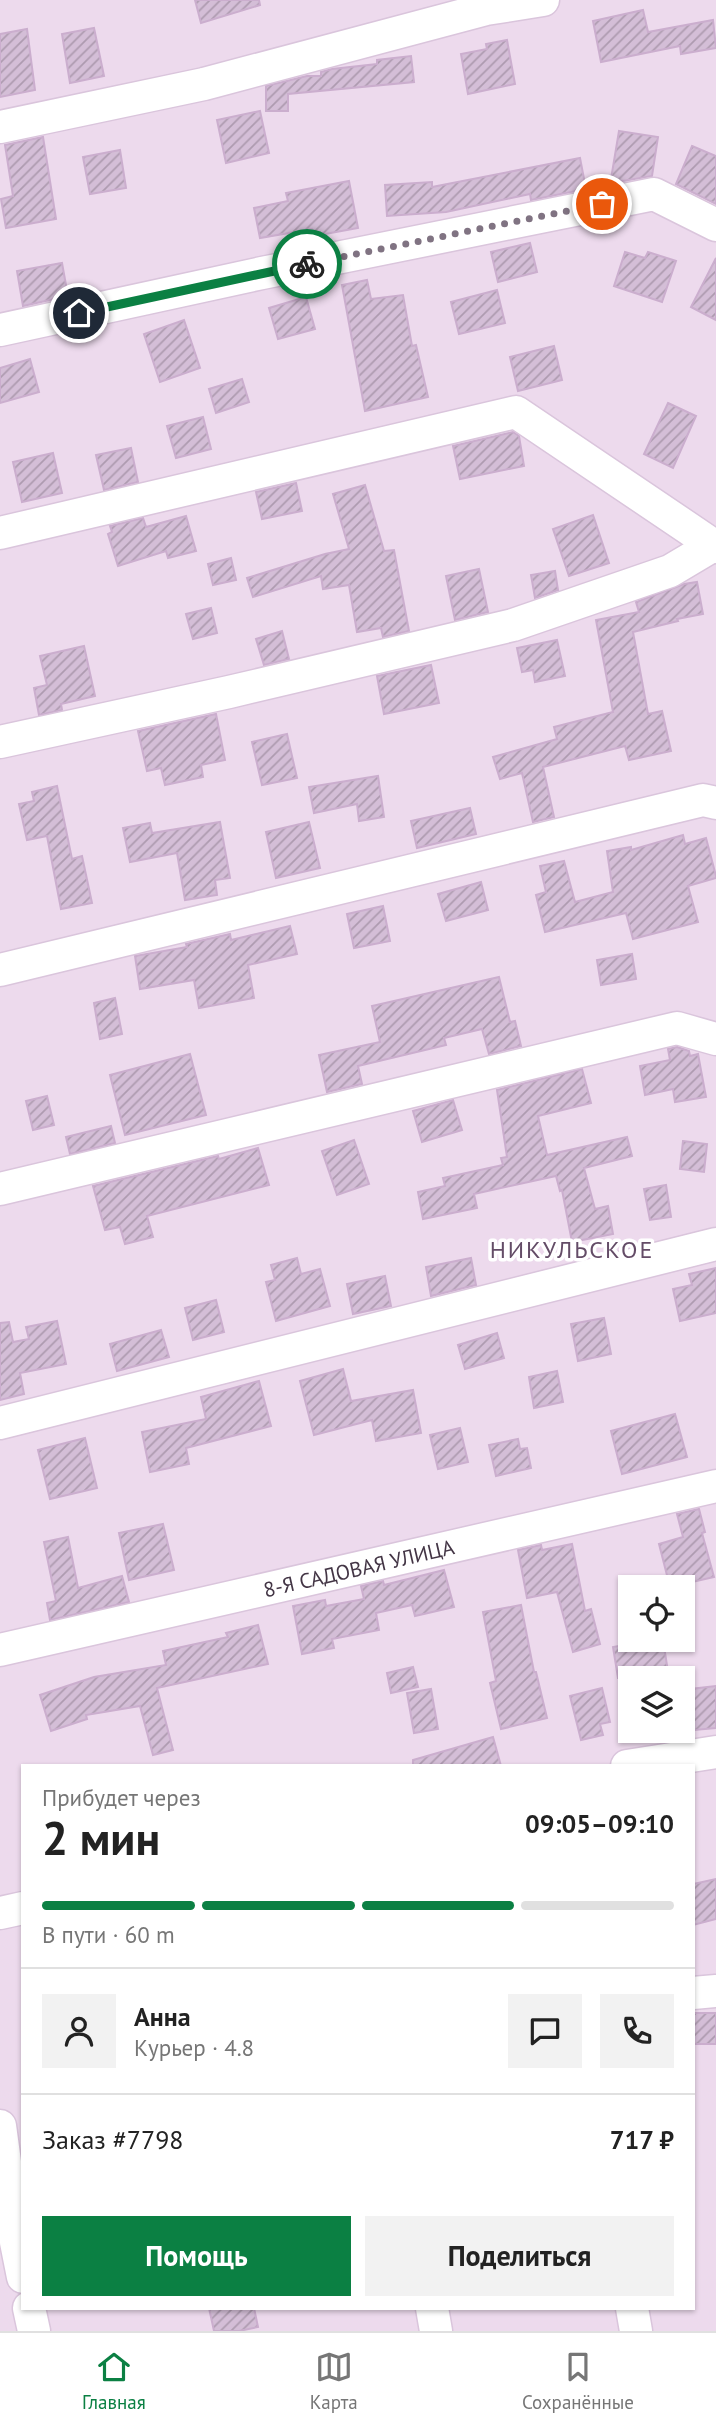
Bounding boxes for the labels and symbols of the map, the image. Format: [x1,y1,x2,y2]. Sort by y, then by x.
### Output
pin [572,174,632,234]
courier [272,229,342,299]
pin [49,283,109,343]
district label: НИКУЛЬСКОЕ [490,1234,654,1265]
street label: 8-Я САДОВАЯ УЛИЦА [261,1533,457,1603]

